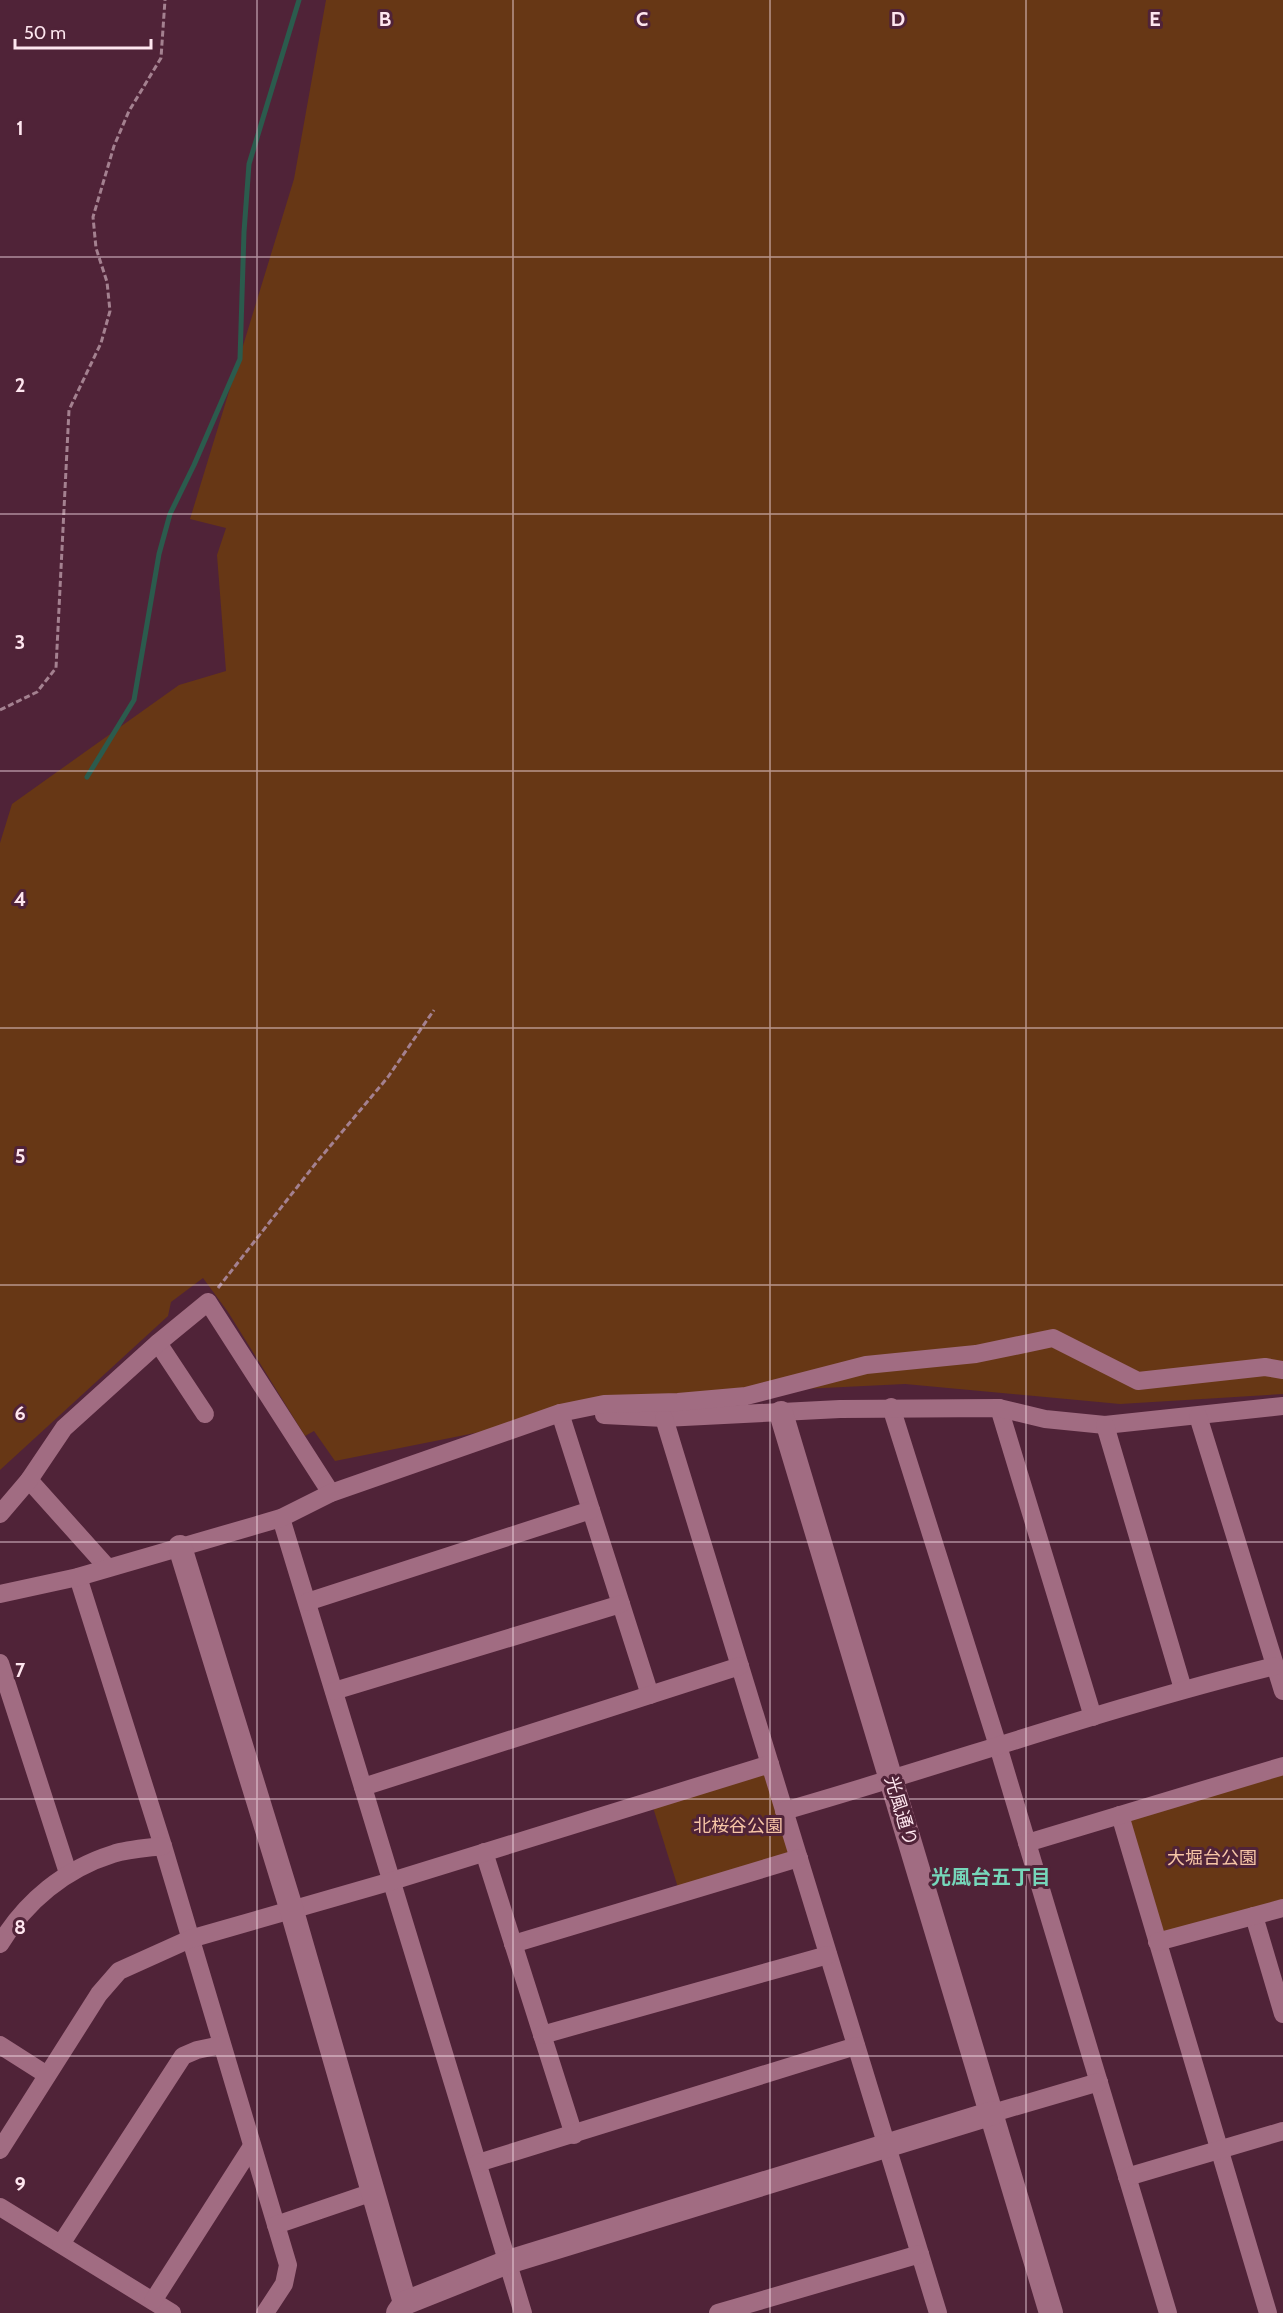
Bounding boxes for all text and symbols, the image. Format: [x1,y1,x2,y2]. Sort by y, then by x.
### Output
text: B [379,7,391,31]
text: C [636,7,648,31]
text: D [891,7,905,31]
text: E [1149,7,1161,31]
scale bar [15,12,152,50]
text: 50 m [24,22,66,44]
text: 1 [16,116,24,140]
text: 2 [15,373,25,397]
text: 3 [15,630,25,654]
text: 4 [14,887,26,911]
text: 5 [15,1144,25,1168]
text: 6 [14,1401,26,1425]
text: 7 [15,1658,26,1682]
street label: 光風通り [880,1773,922,1849]
park label: 北桜谷公園 [693,1815,783,1837]
park label: 大堀台公園 [1167,1847,1257,1869]
district label: 光風台五丁目 [931,1865,1051,1889]
text: 8 [14,1915,26,1939]
text: 9 [14,2172,26,2196]

